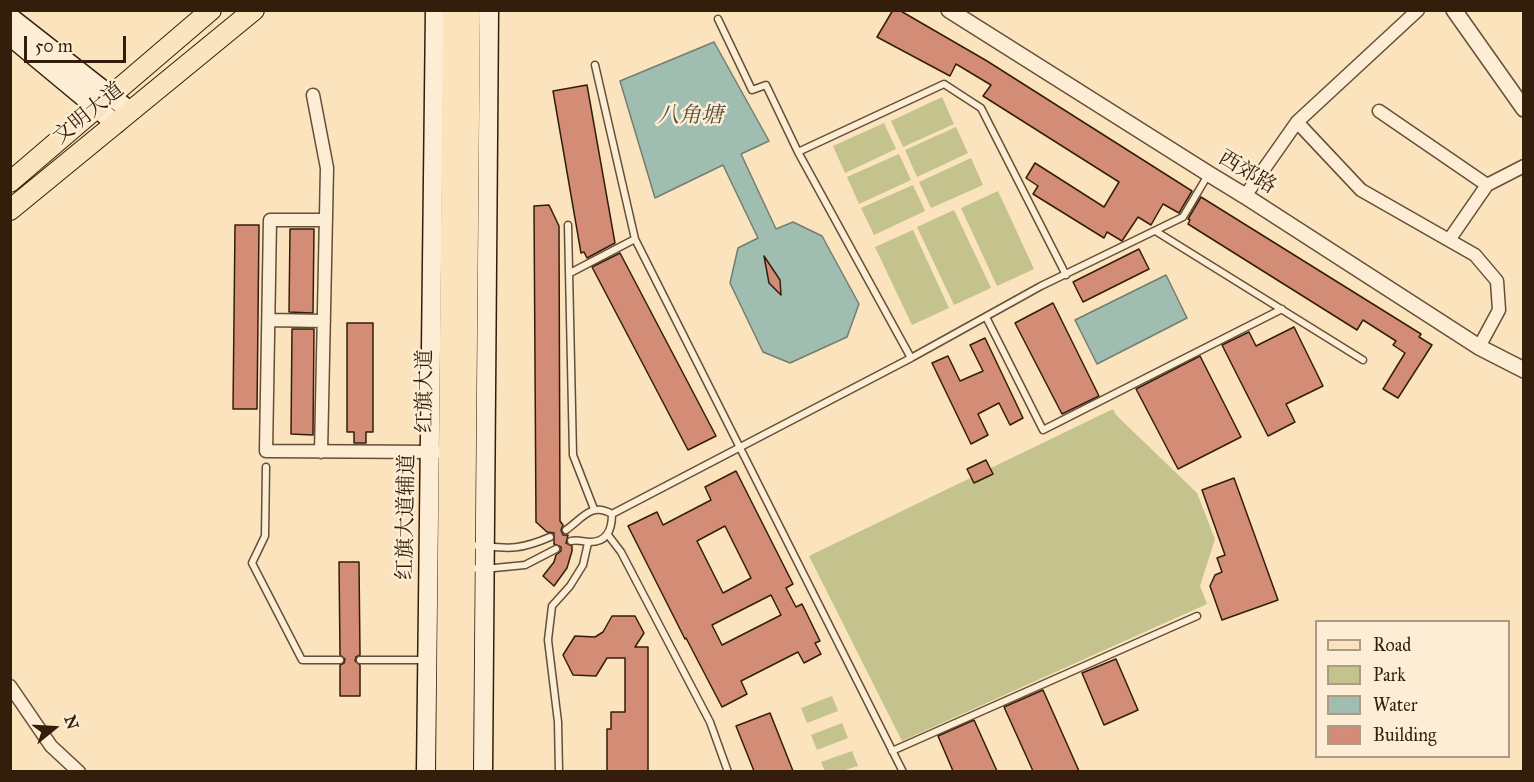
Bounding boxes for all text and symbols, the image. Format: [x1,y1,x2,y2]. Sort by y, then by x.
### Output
scale bar [27,24,129,62]
text: 50 m [35,35,73,57]
street label: 文明大道 [48,78,130,150]
water label: 八角塘 [657,104,723,130]
street label: 西郊路 [1214,146,1280,200]
street label: 红旗大道 [413,349,439,433]
street label: 红旗大道辅道 [393,454,421,580]
legend [1315,620,1510,758]
text: Road [1373,634,1411,656]
text: Park [1373,664,1406,686]
text: Water [1373,694,1417,716]
north arrow [24,698,84,758]
text: N [60,713,83,732]
text: Building [1373,724,1436,746]

